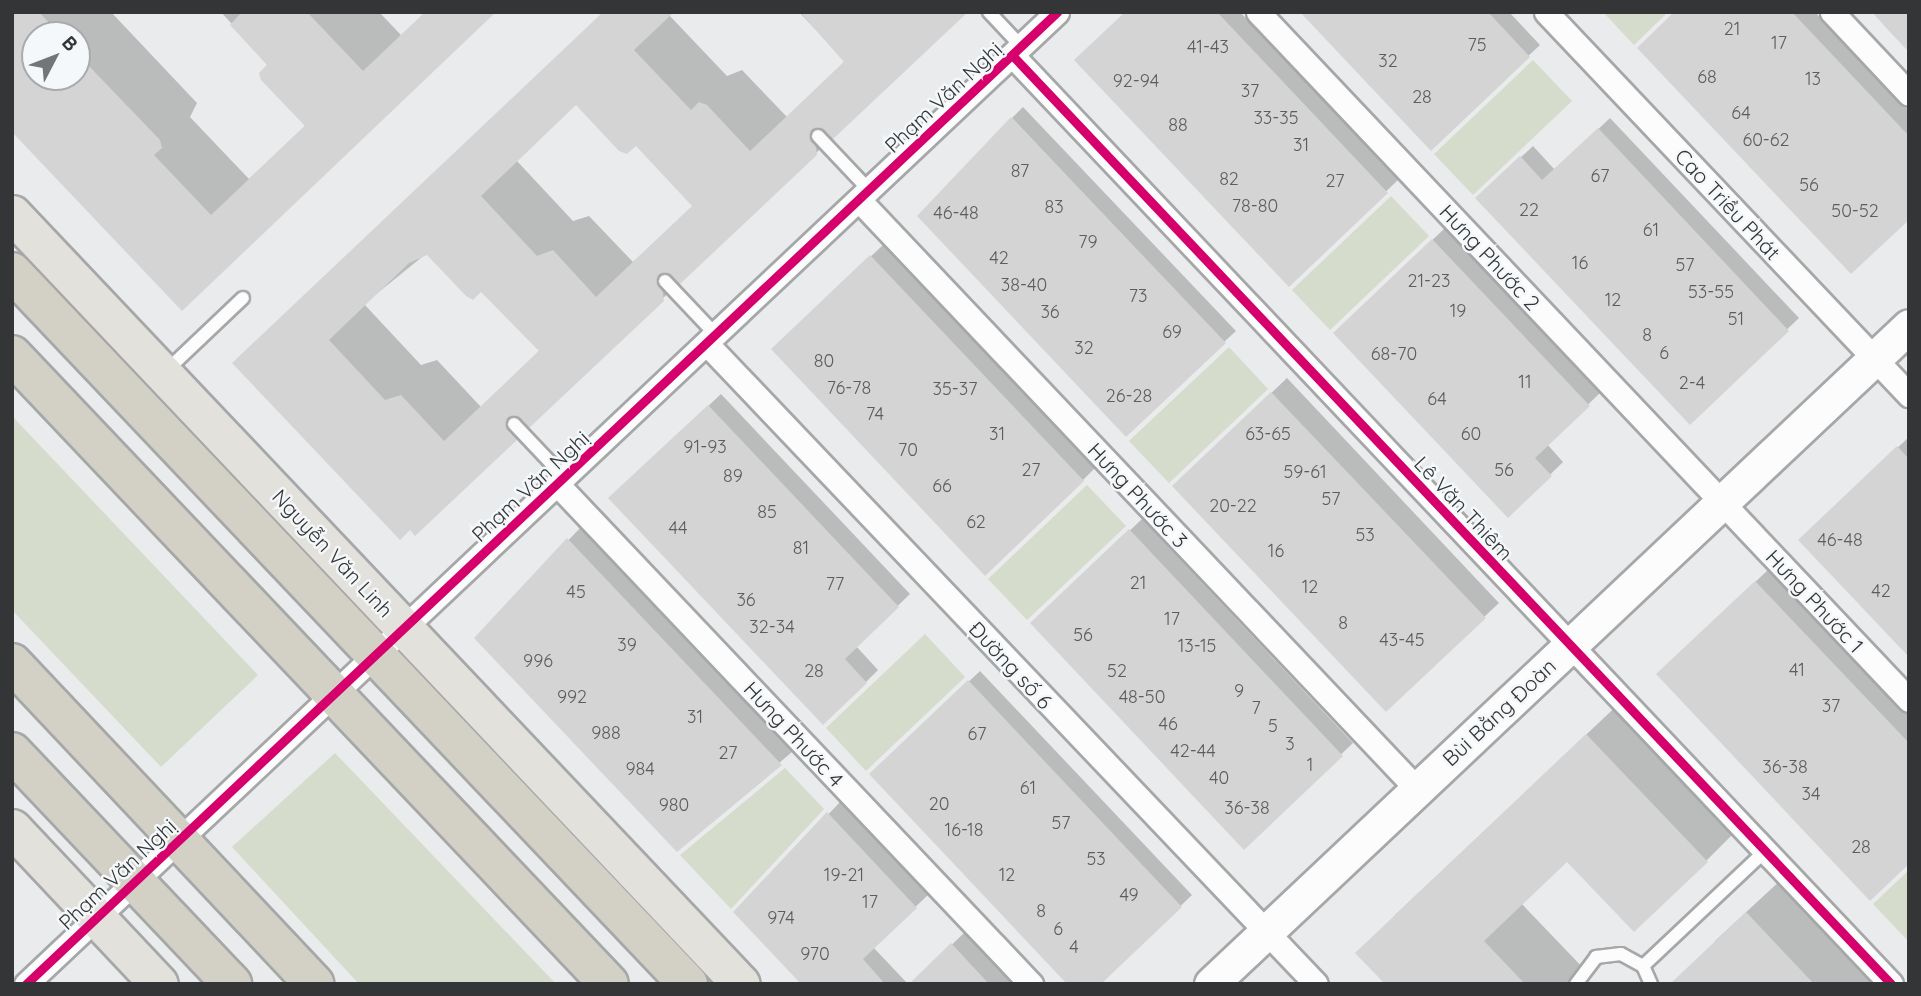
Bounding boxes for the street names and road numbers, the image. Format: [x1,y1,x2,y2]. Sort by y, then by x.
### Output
street label: Phạm Văn Nghị [879,36,1007,158]
street label: Cao Triều Phát [1670,143,1786,265]
street label: Hưng Phước 2 [1435,199,1545,315]
street label: Phạm Văn Nghị [466,425,594,547]
street label: Hưng Phước 3 [1083,437,1193,553]
street label: Lê Văn Thiêm [1409,451,1519,565]
street label: Nguyễn Văn Linh [267,484,399,622]
street label: Hưng Phước 1 [1761,544,1869,658]
street label: Đường số 6 [964,616,1058,714]
street label: Bùi Bằng Đoàn [1437,653,1561,771]
street label: Hưng Phước 4 [739,676,849,792]
street label: Phạm Văn Nghị [53,813,181,935]

